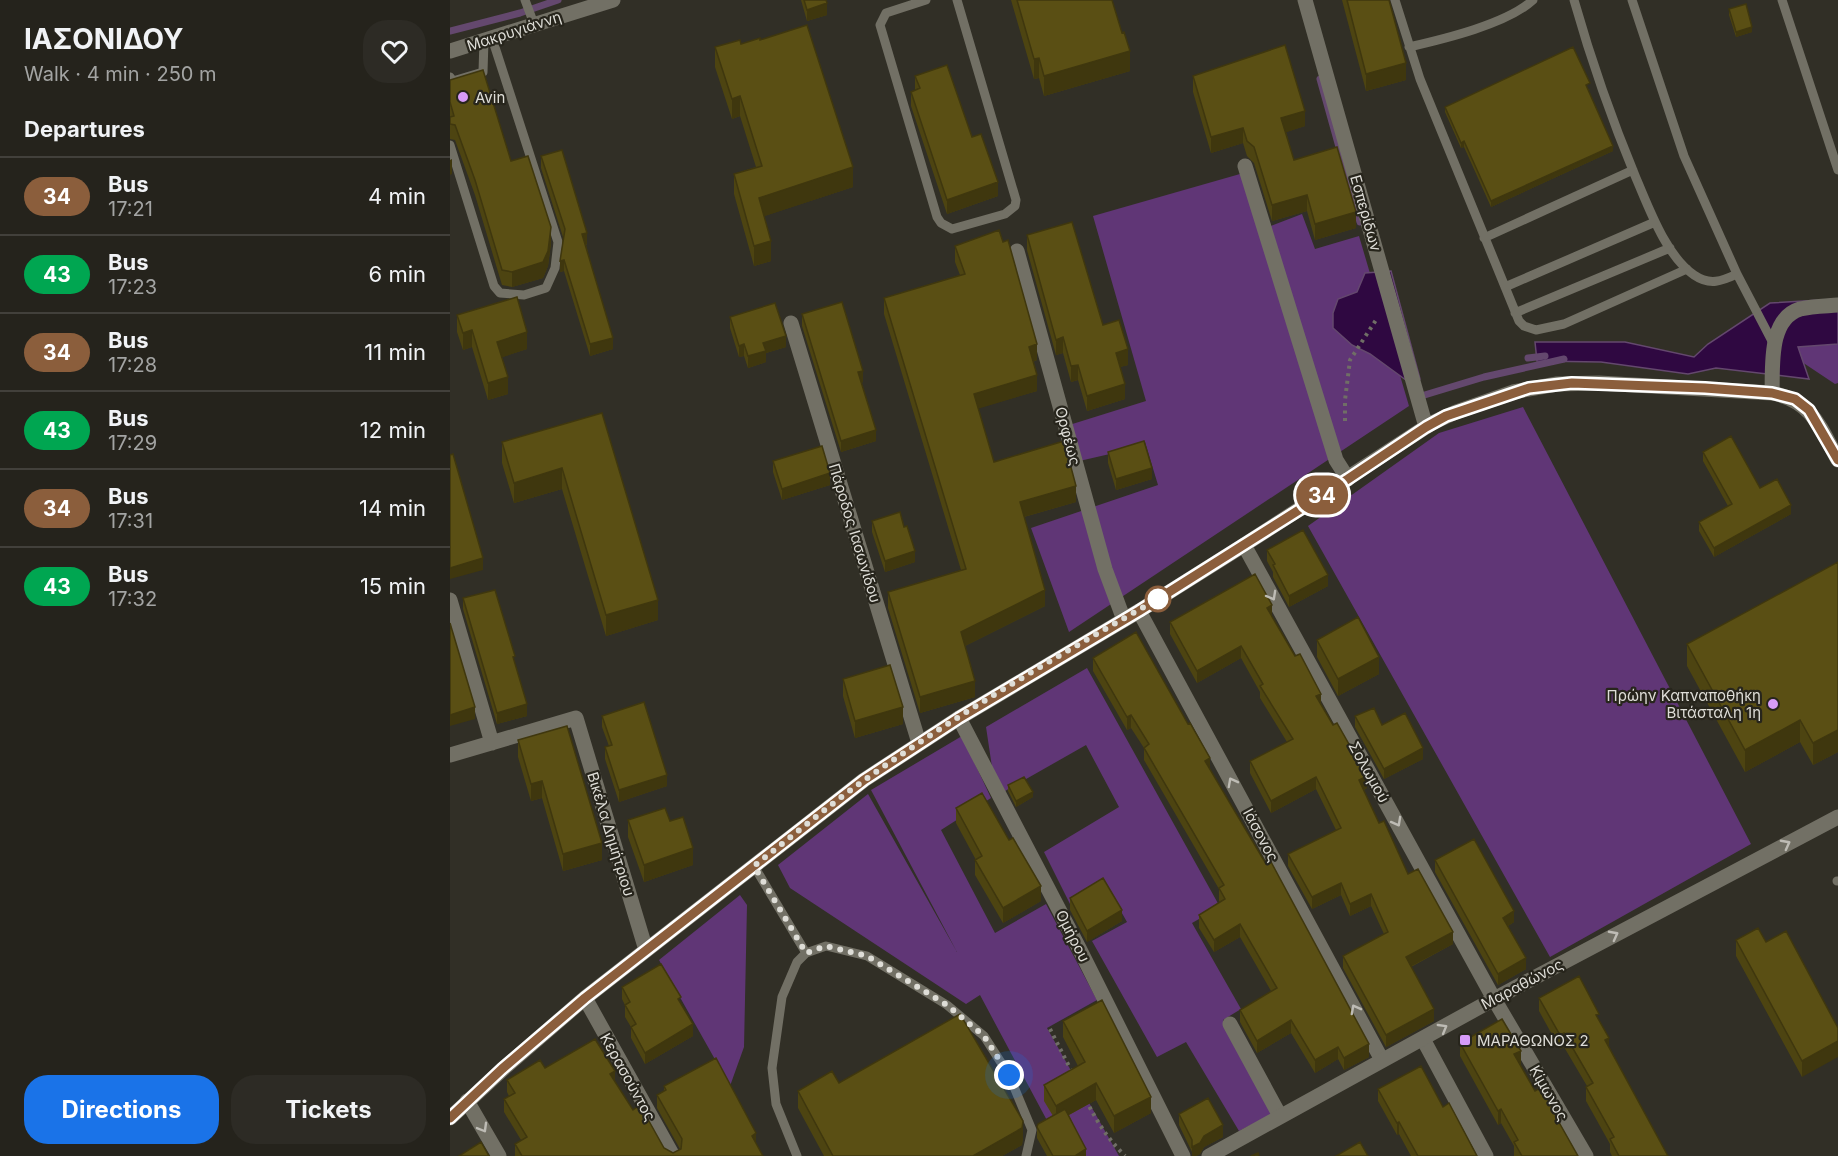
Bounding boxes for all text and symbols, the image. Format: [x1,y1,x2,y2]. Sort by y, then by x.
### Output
street label: Μακρυγιάννη [464,7,564,55]
button: heart [363,20,426,83]
text: ΙΑΣΟΝΙΔΟΥ [24,22,183,56]
text: Walk · 4 min · 250 m [24,62,217,86]
place label: Avin [475,88,505,107]
marker: Avin [456,90,470,104]
text: Departures [24,116,145,142]
text: Bus [108,171,149,197]
street label: Εσπερίδων [1346,173,1386,254]
text: 4 min [368,183,426,209]
text: 34 [43,184,71,209]
text: 17:21 [108,197,153,221]
text: Bus [108,249,149,275]
text: 6 min [369,261,426,287]
text: 43 [43,262,71,287]
text: 17:23 [108,275,157,299]
text: Bus [108,327,149,353]
text: 11 min [364,339,426,365]
text: 34 [43,340,71,365]
text: 17:28 [108,353,157,377]
street label: Ορφέως [1051,404,1085,468]
text: Bus [108,405,149,431]
text: 12 min [360,417,426,443]
text: 43 [43,418,71,443]
text: 17:29 [108,431,157,455]
street label: Πάροδος Ιασωνίδου [825,461,885,605]
line badge: 34 [1295,476,1349,514]
text: Bus [108,483,149,509]
text: 34 [1308,483,1336,508]
text: 14 min [359,495,426,521]
text: 34 [43,496,71,521]
text: 17:31 [108,509,153,533]
text: Bus [108,561,149,587]
text: 15 min [360,573,426,599]
text: 43 [43,574,71,599]
unlabelled marker [1145,586,1171,612]
text: 17:32 [108,587,157,611]
one-way arrow [1265,590,1276,600]
place label: Πρώην Καπναποθήκη Βιτάσταλη 1η [1607,686,1761,722]
marker: Πρώην Καπναποθήκη Βιτάσταλη 1η [1766,697,1780,711]
street label: Σολωμού [1344,738,1394,806]
street label: Βικέλα Δημήτριου [583,770,639,898]
one-way arrow [1228,778,1239,788]
street label: Ιάσονος [1239,805,1283,865]
one-way arrow [1389,816,1401,826]
one-way arrow [1780,840,1791,851]
street label: Ομήρου [1052,907,1094,965]
one-way arrow [1608,931,1618,942]
street label: Μαραθώνος [1478,954,1566,1014]
one-way arrow [1351,1004,1362,1015]
one-way arrow [1436,1024,1447,1035]
street label: Κερασούντος [596,1030,660,1124]
place label: ΜΑΡΑΘΩΝΟΣ 2 [1477,1031,1589,1050]
marker: ΜΑΡΑΘΩΝΟΣ 2 [1458,1033,1472,1047]
your location [994,1060,1024,1090]
street label: Κίμωνος [1525,1062,1573,1124]
button: Directions [24,1075,219,1144]
button: Tickets [231,1075,426,1144]
one-way arrow [476,1122,487,1133]

